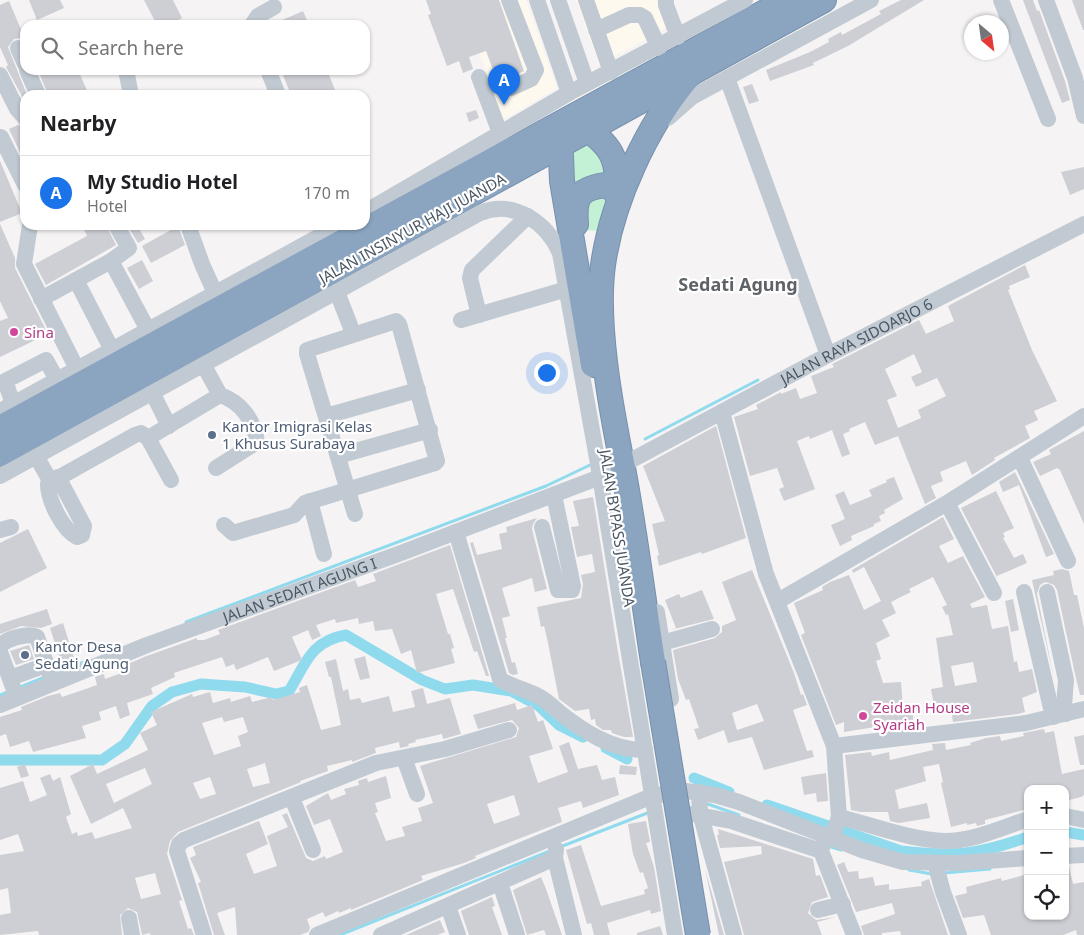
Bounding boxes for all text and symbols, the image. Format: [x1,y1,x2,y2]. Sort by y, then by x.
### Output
north arrow [964,15,1009,60]
search box [20,20,370,75]
icon: search [38,34,66,62]
text: Search here [78,35,184,61]
pin: A [488,64,520,105]
text: Nearby [40,109,116,137]
street label: JALAN INSINYUR HAJI JUANDA [313,168,509,289]
text: My Studio Hotel [87,169,238,195]
text: A [50,182,62,204]
text: 170 m [303,182,350,204]
text: Hotel [87,195,127,217]
district label: Sedati Agung [678,272,798,296]
street label: JALAN RAYA SIDOARJO 6 [775,293,936,390]
place label: Sina [24,322,54,342]
marker: Sina [8,326,20,338]
your location [534,360,560,386]
place label: Kantor Imigrasi Kelas 1 Khusus Surabaya [222,416,372,453]
marker: Kantor Imigrasi Kelas 1 Khusus Surabaya [206,429,218,441]
street label: JALAN BYPASS JUANDA [595,446,640,609]
street label: JALAN SEDATI AGUNG I [218,553,379,627]
place label: Kantor Desa Sedati Agung [35,636,129,673]
marker: Kantor Desa Sedati Agung [19,649,31,661]
place label: Zeidan House Syariah [873,697,970,734]
marker: Zeidan House Syariah [857,710,869,722]
map controls [1024,785,1069,920]
button: + [1024,785,1069,830]
button: − [1024,830,1069,875]
button: locate [1024,875,1069,920]

